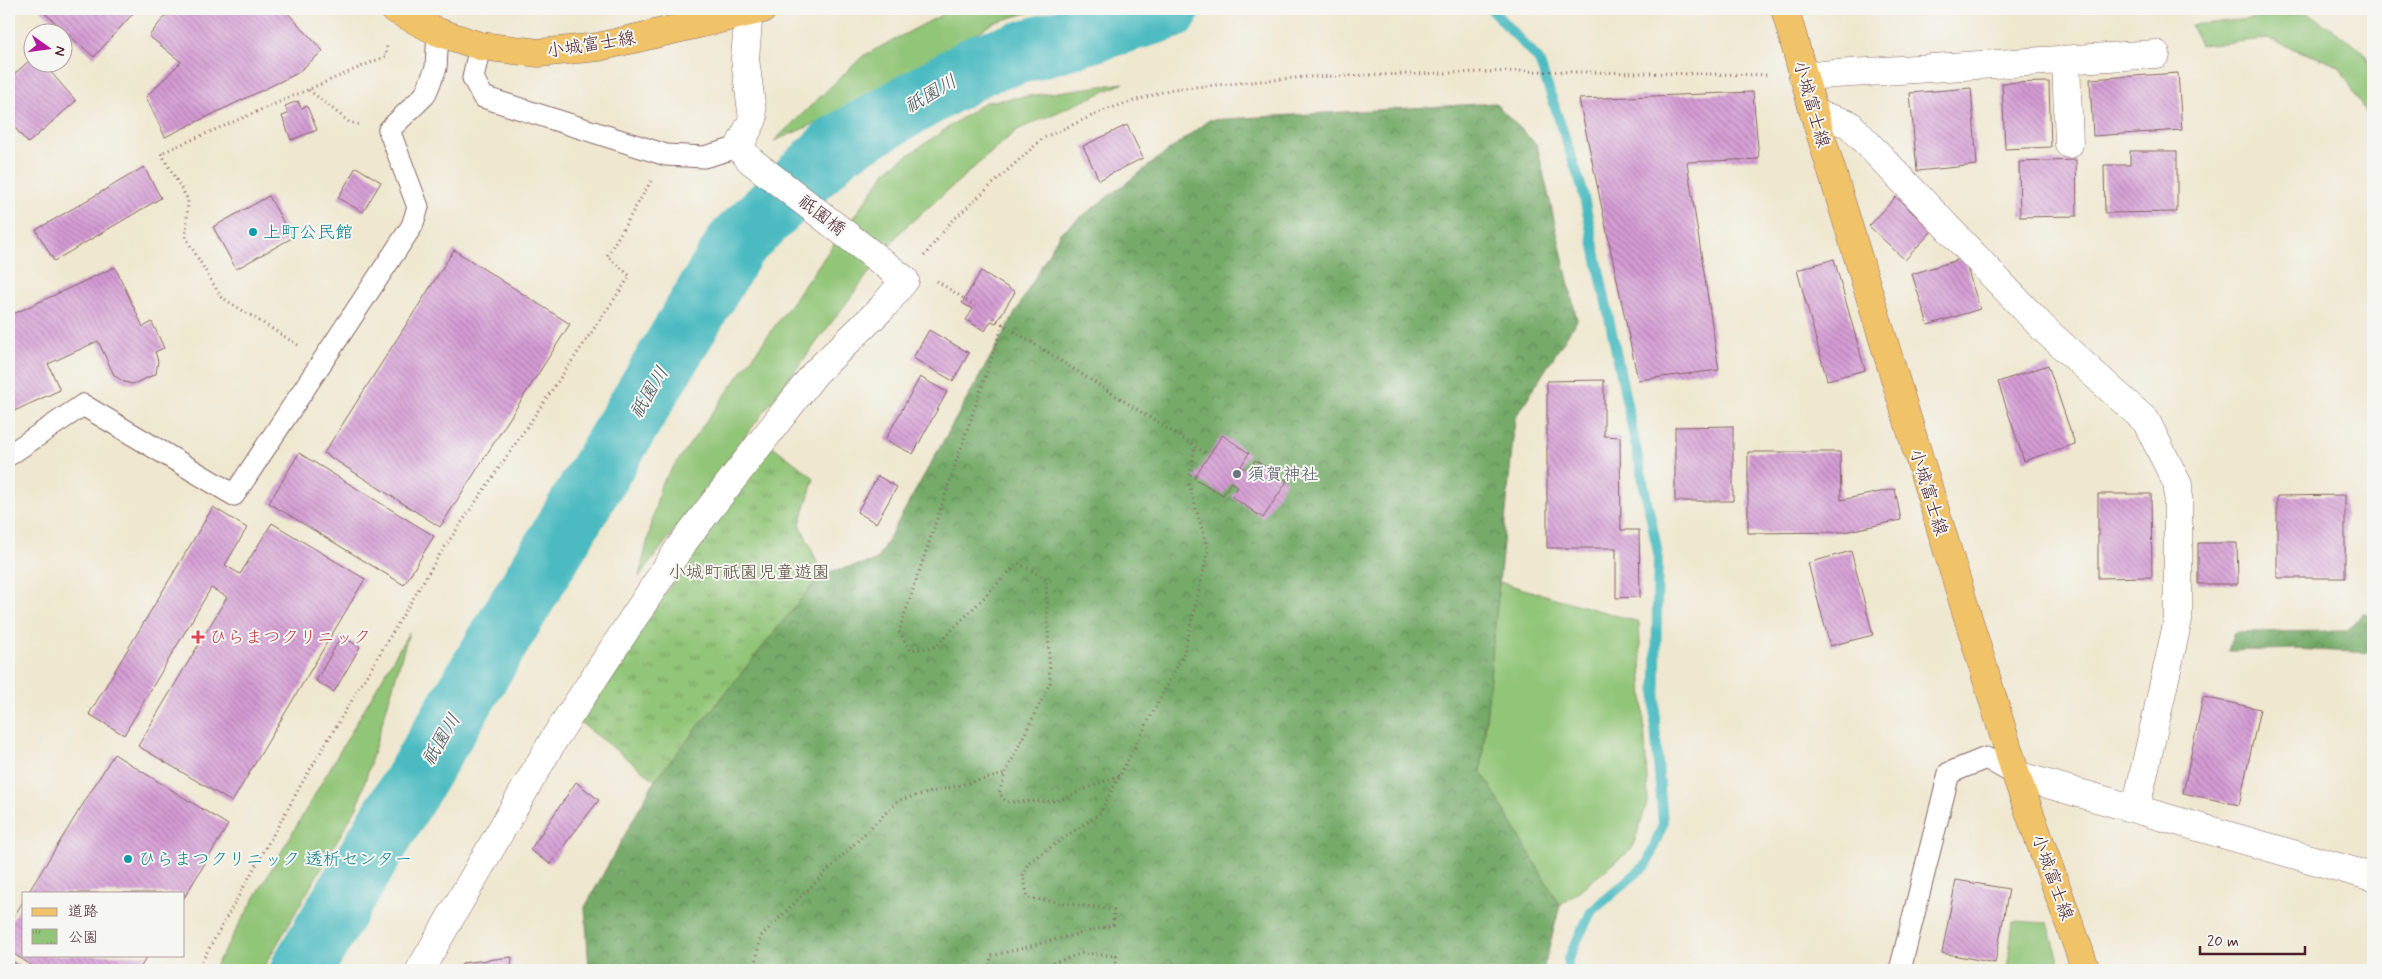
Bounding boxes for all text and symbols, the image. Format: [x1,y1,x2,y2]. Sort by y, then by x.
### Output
north arrow [22,22,72,72]
street label: 小城富士線 [545,26,637,64]
text: N [50,44,70,58]
street label: 小城富士線 [1787,58,1835,151]
water label: 祇園川 [900,69,962,119]
street label: 祇園橋 [793,190,850,242]
place label: 上町公民館 [263,221,353,245]
marker: 上町公民館 [247,226,259,238]
water label: 祇園川 [624,362,675,424]
street label: 小城富士線 [1903,446,1953,539]
place label: 須賀神社 [1247,463,1319,487]
marker: 須賀神社 [1231,468,1243,480]
park label: 小城町祇園児童遊園 [668,561,830,585]
place label: ひらまつクリニック [209,626,371,650]
marker: ひらまつクリニック [191,630,205,644]
water label: 祇園川 [416,709,467,771]
street label: 小城富士線 [2025,831,2079,924]
place label: ひらまつクリニック 透析センター [138,848,412,872]
marker: ひらまつクリニック 透析センター [122,853,134,865]
legend [22,892,185,956]
text: 道路 [68,902,98,922]
scale bar [2200,924,2304,956]
text: 公園 [68,928,98,948]
text: 20 m [2207,932,2239,952]

